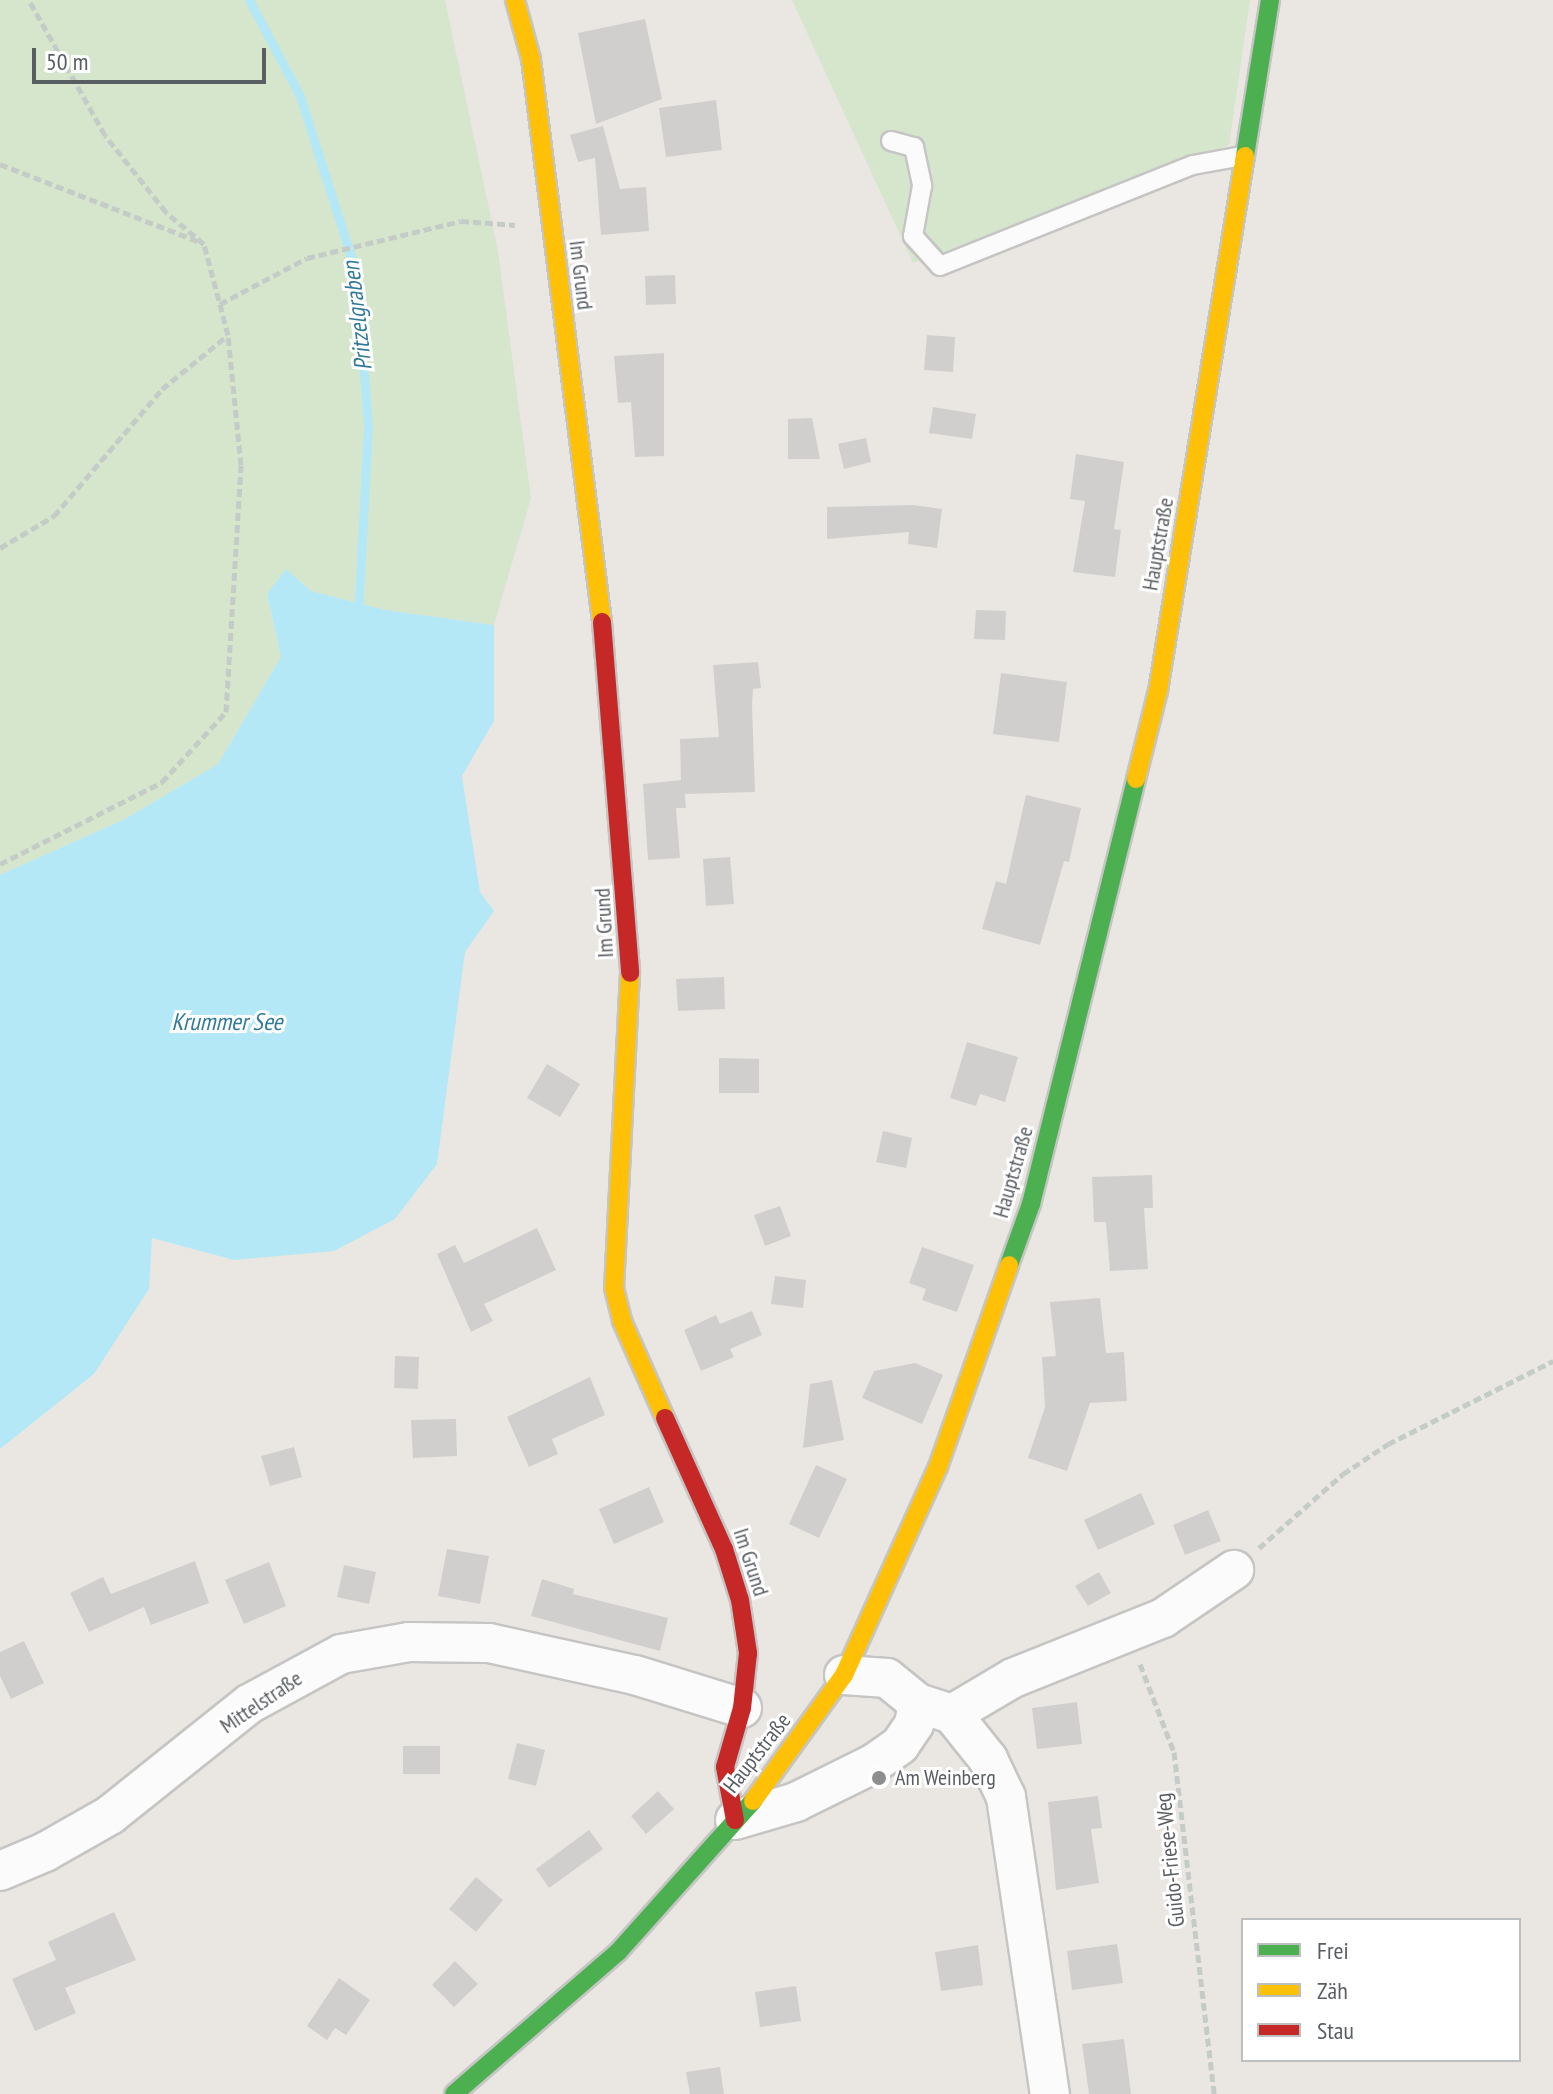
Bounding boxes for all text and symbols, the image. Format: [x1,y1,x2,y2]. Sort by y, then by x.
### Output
scale bar [36,32,270,82]
text: 50 m [46,46,88,77]
street label: Im Grund [564,239,598,311]
water label: Pritzelgraben [336,260,378,372]
street label: Hauptstraße [1137,495,1179,593]
street label: Im Grund [589,888,619,958]
water label: Krummer See [171,1008,283,1036]
street label: Hauptstraße [987,1123,1039,1221]
street label: Im Grund [728,1525,774,1599]
street label: Mittelstraße [215,1665,307,1739]
street label: Hauptstraße [718,1708,796,1798]
place label: Am Weinberg [895,1765,996,1791]
marker: Am Weinberg [870,1769,888,1787]
street label: Guido-Friese-Weg [1150,1792,1190,1928]
legend [1241,1918,1521,2062]
text: Frei [1317,1935,1349,1966]
text: Zäh [1317,1975,1348,2006]
text: Stau [1317,2015,1354,2046]

